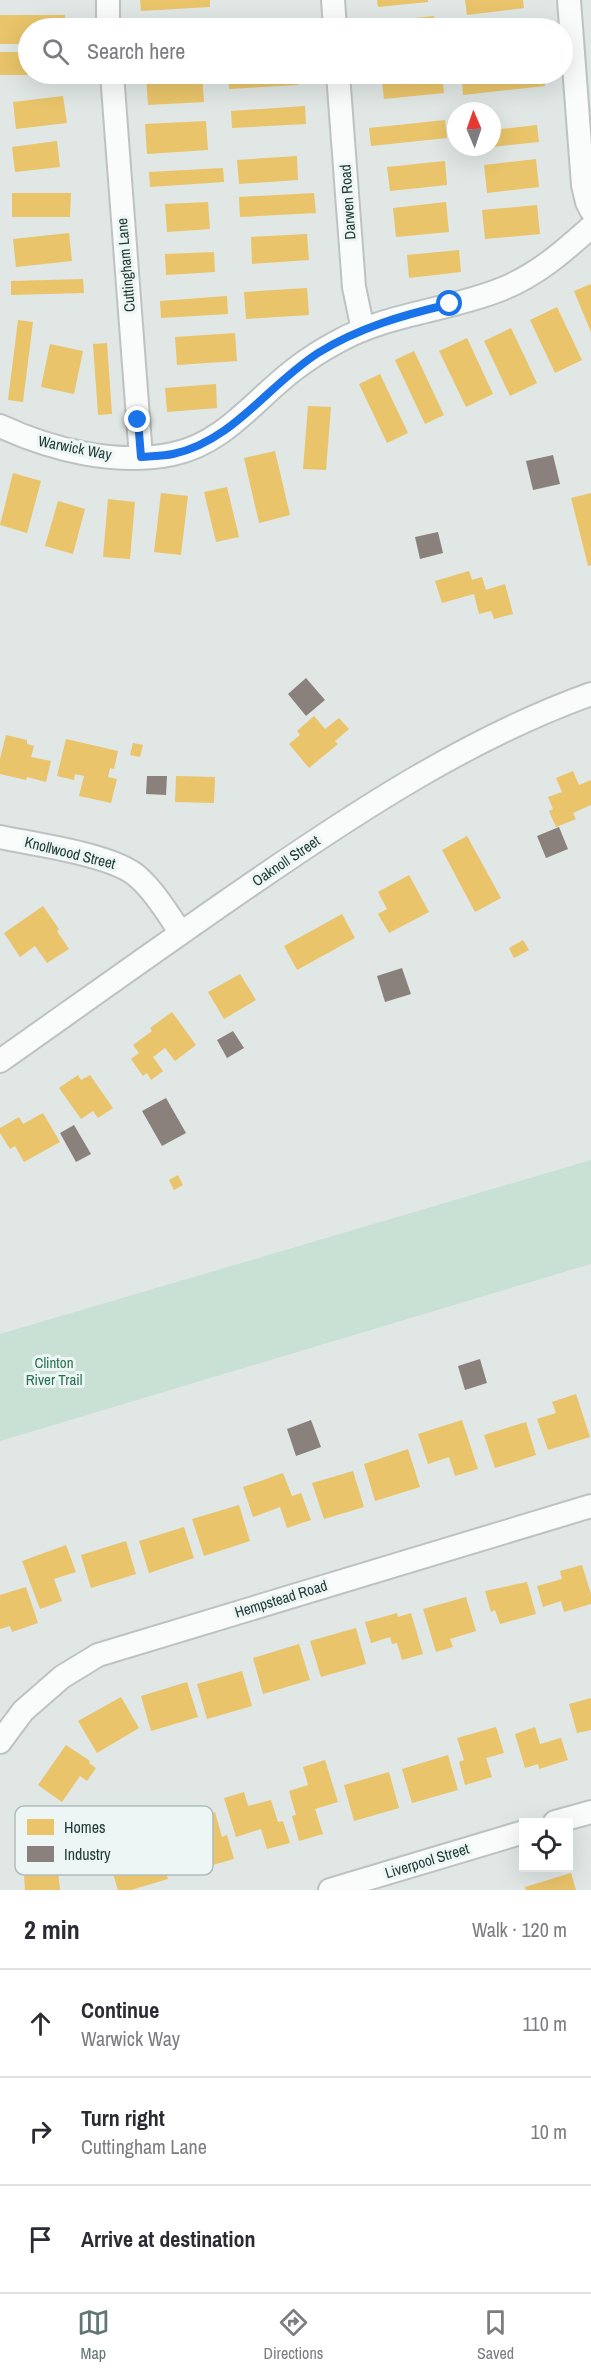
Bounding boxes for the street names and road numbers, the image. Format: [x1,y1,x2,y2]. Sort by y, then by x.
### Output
street label: Darwen Road [334,164,361,240]
street label: Cuttingham Lane [111,217,140,313]
street label: Warwick Way [37,430,114,465]
street label: Oaknoll Street [248,830,324,891]
street label: Knollwood Street [22,831,118,874]
street label: Hempstead Road [232,1574,330,1623]
street label: Liverpool Street [382,1838,472,1883]

